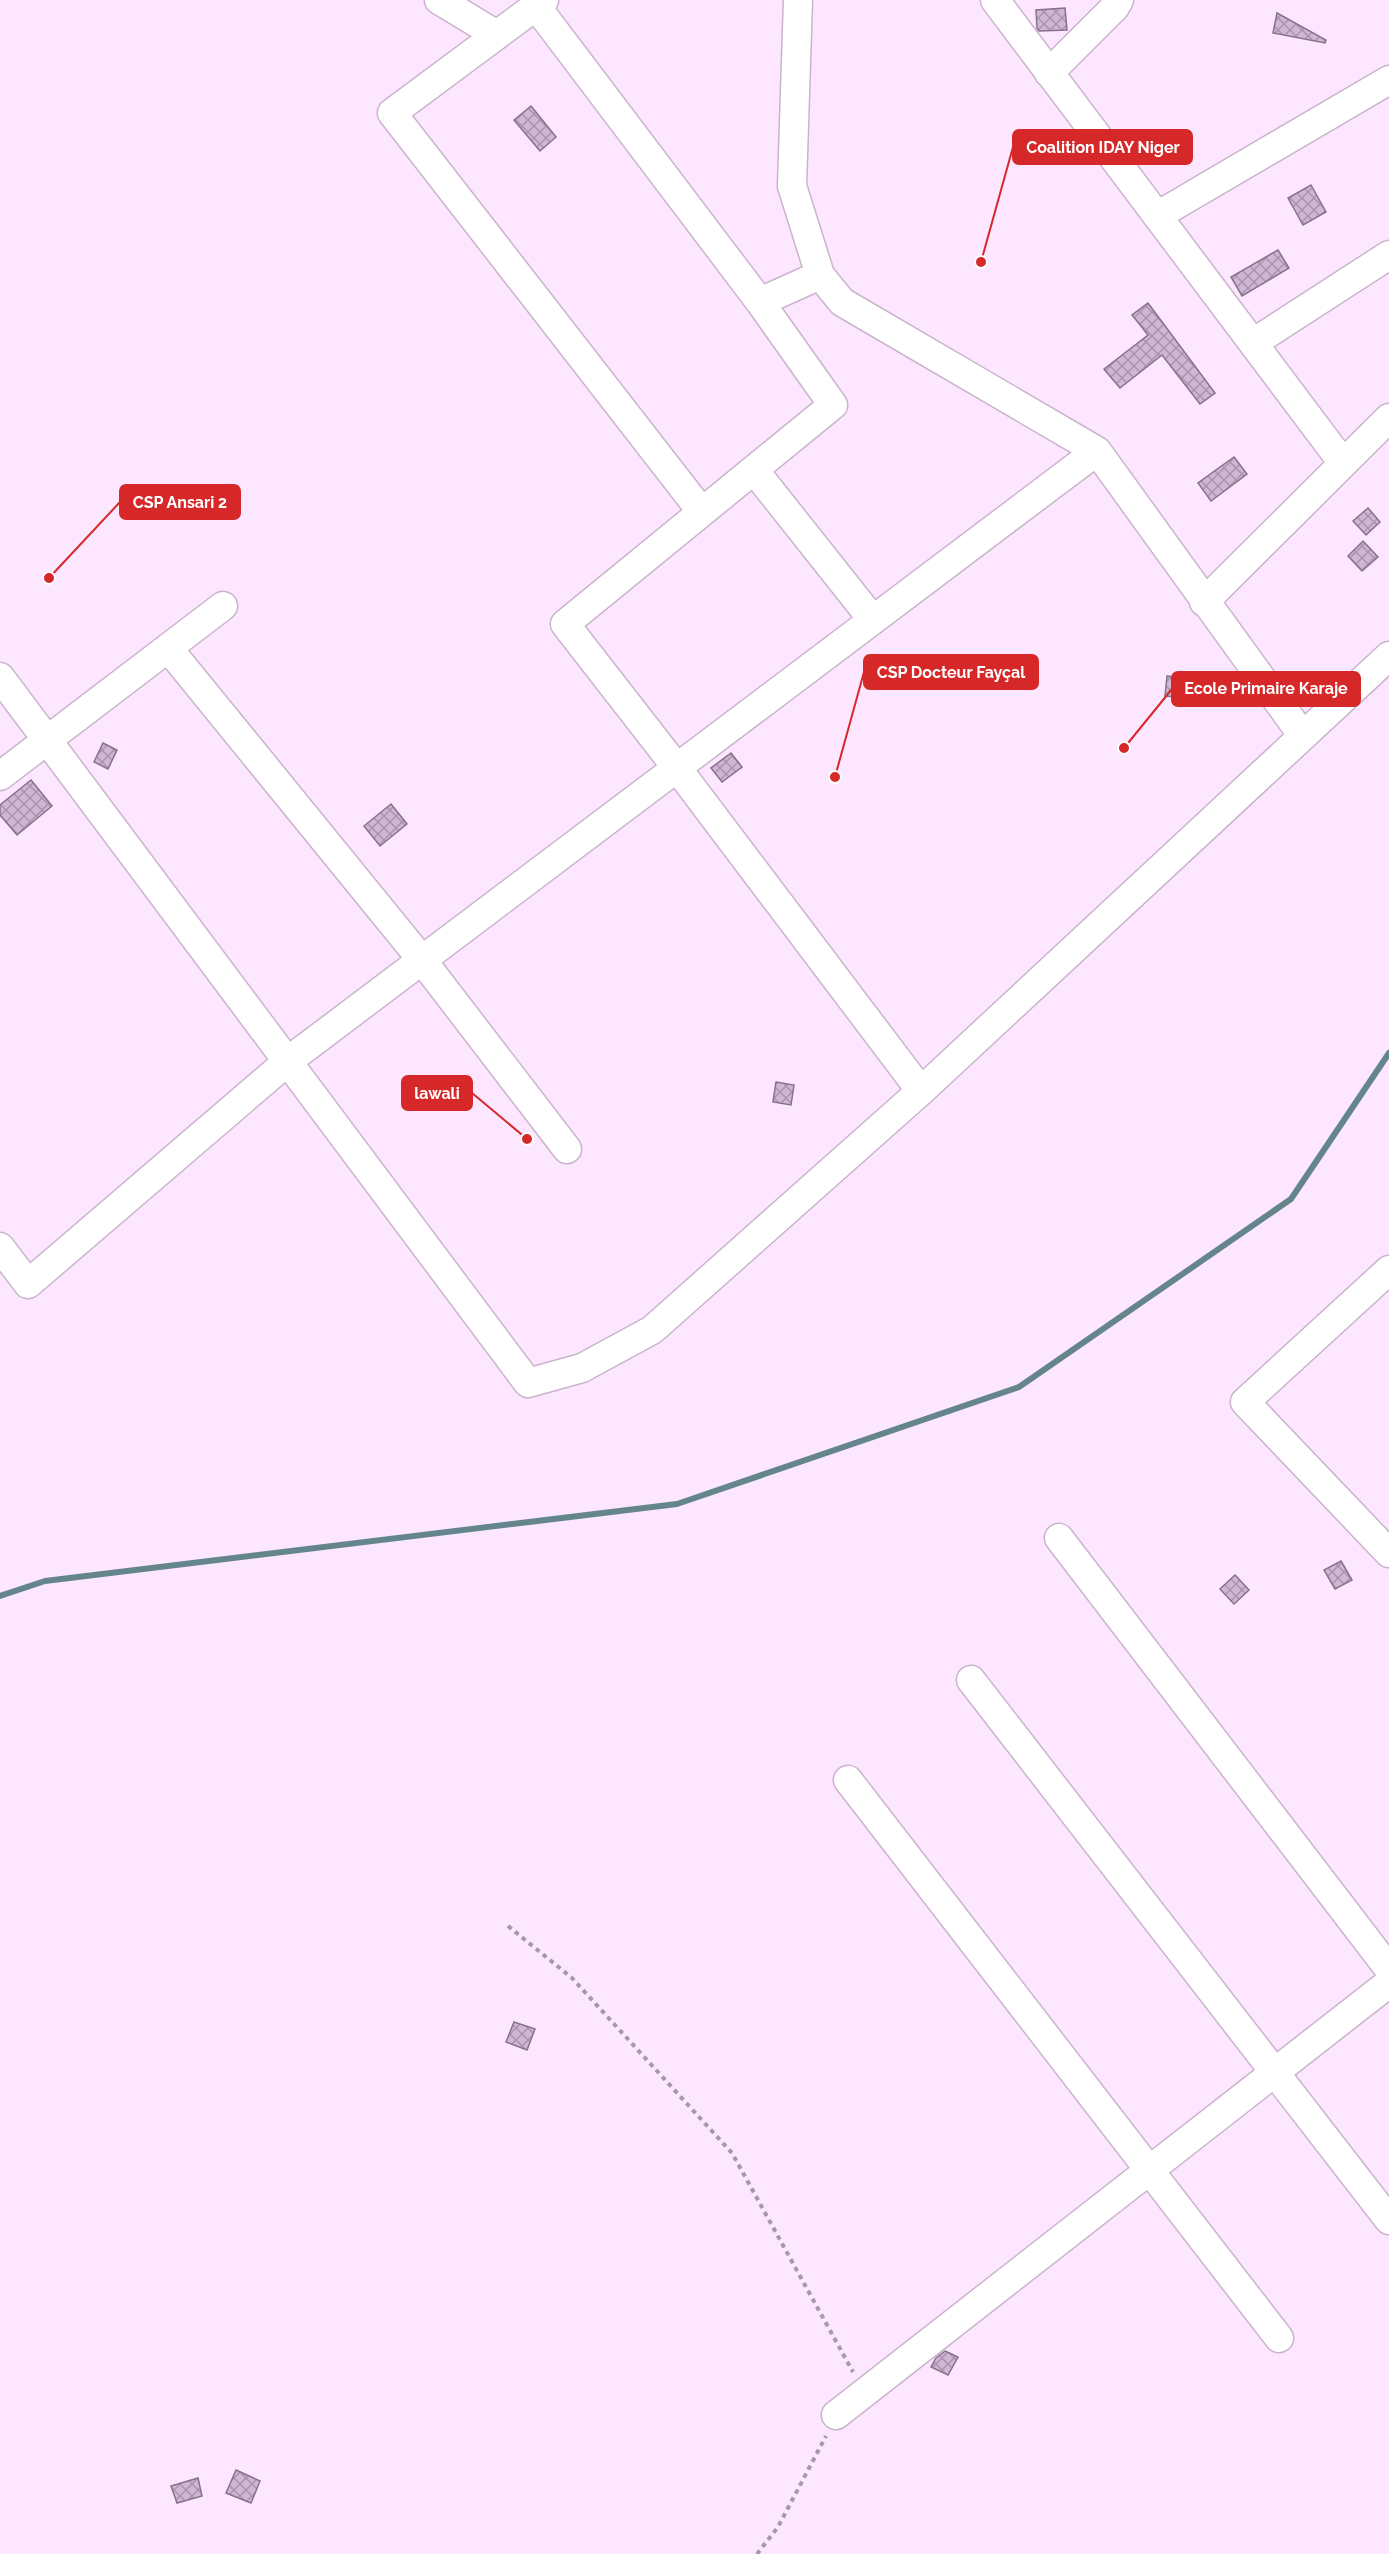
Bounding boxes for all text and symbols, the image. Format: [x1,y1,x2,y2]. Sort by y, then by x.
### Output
callout: Coalition IDAY Niger [1013,130,1192,164]
text: Coalition IDAY Niger [1026,138,1180,157]
callout: CSP Ansari 2 [120,485,240,519]
text: CSP Ansari 2 [133,493,227,512]
callout: CSP Docteur Fayçal [864,655,1038,689]
text: CSP Docteur Fayçal [877,663,1026,682]
callout: Ecole Primaire Karaje [1172,672,1360,706]
text: Ecole Primaire Karaje [1184,679,1348,698]
callout: lawali [402,1076,472,1110]
text: lawali [414,1084,460,1103]

